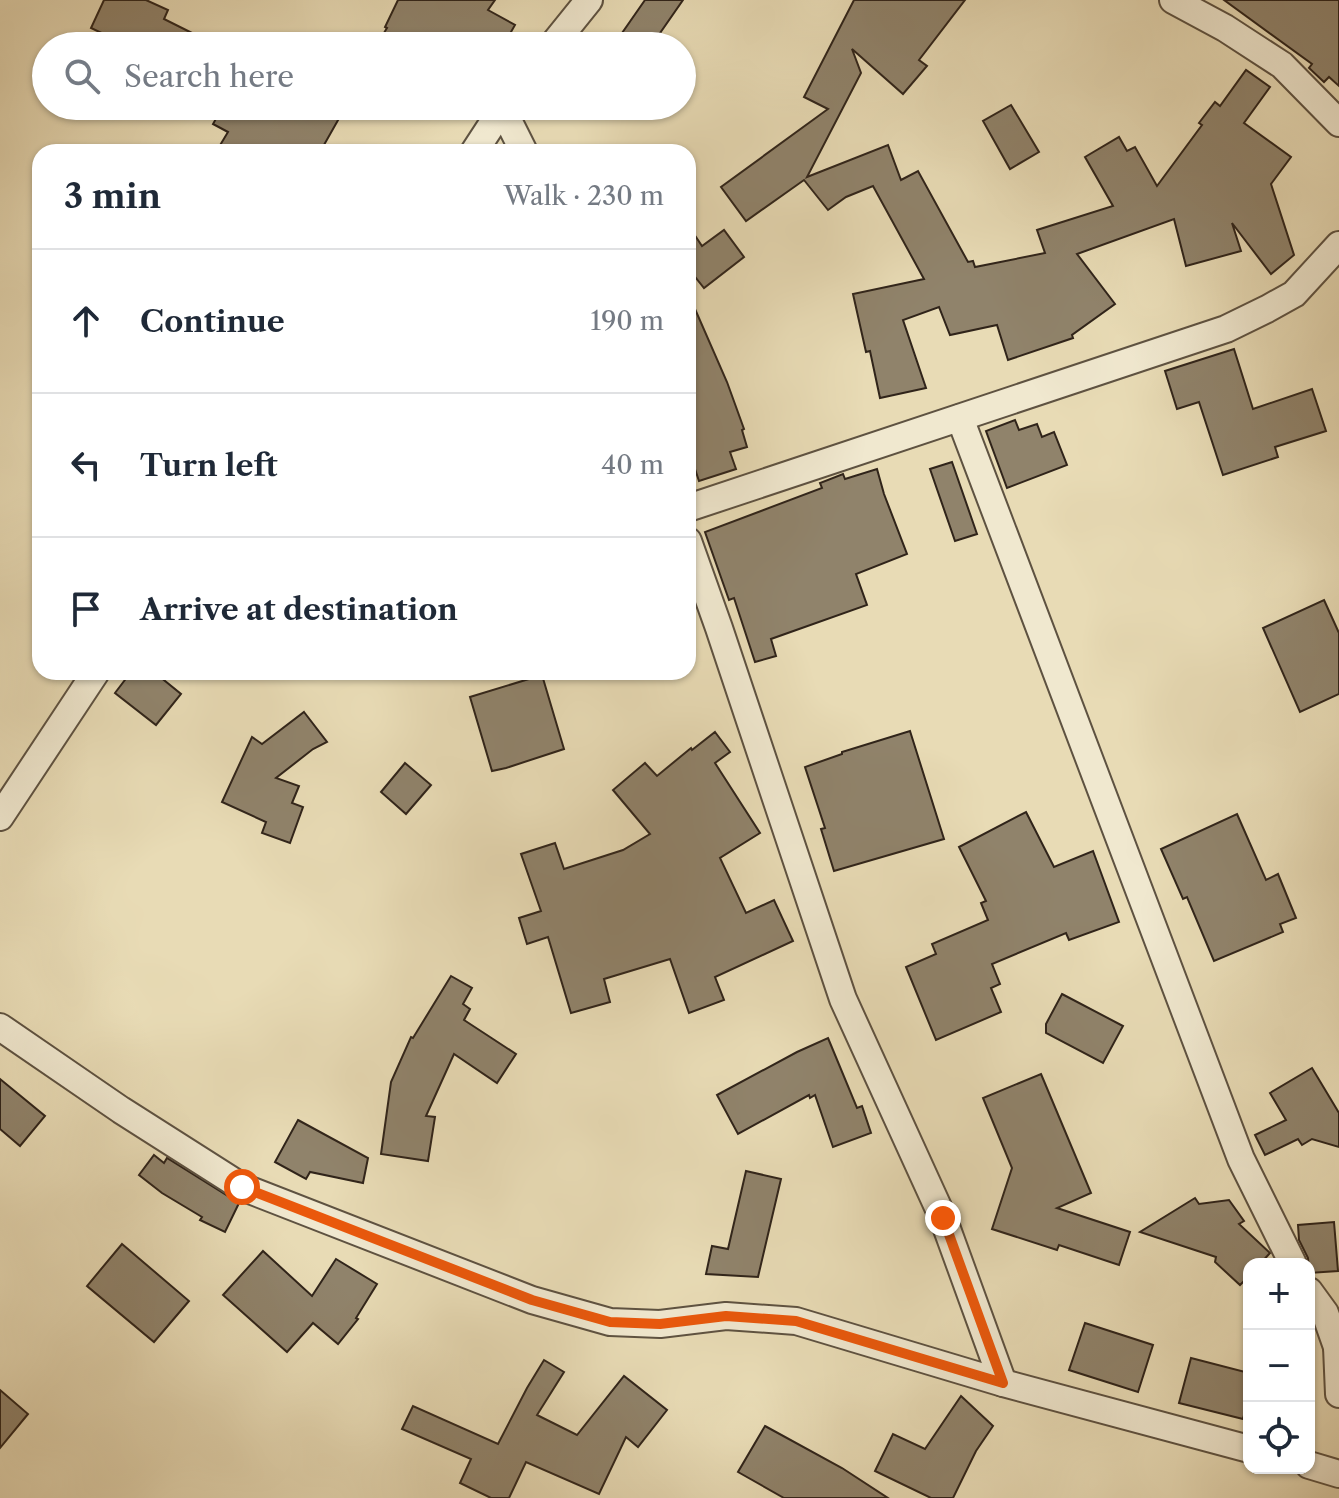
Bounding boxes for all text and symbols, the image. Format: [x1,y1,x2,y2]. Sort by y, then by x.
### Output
search box [32,32,696,120]
icon: search [60,54,104,98]
text: Search here [124,58,294,95]
text: 3 min [64,175,161,217]
text: Walk · 230 m [504,180,664,212]
icon: ahead [64,299,108,343]
text: Continue [140,303,285,340]
text: 190 m [590,305,664,337]
icon: left [64,443,108,487]
text: Turn left [140,447,277,484]
text: 40 m [601,449,664,481]
icon: arrive [64,587,108,631]
text: Arrive at destination [140,591,458,628]
route start [224,1169,260,1205]
route end [925,1200,961,1236]
map controls [1243,1258,1315,1474]
button: + [1243,1258,1315,1330]
button: − [1243,1330,1315,1402]
button: locate [1243,1402,1315,1474]

